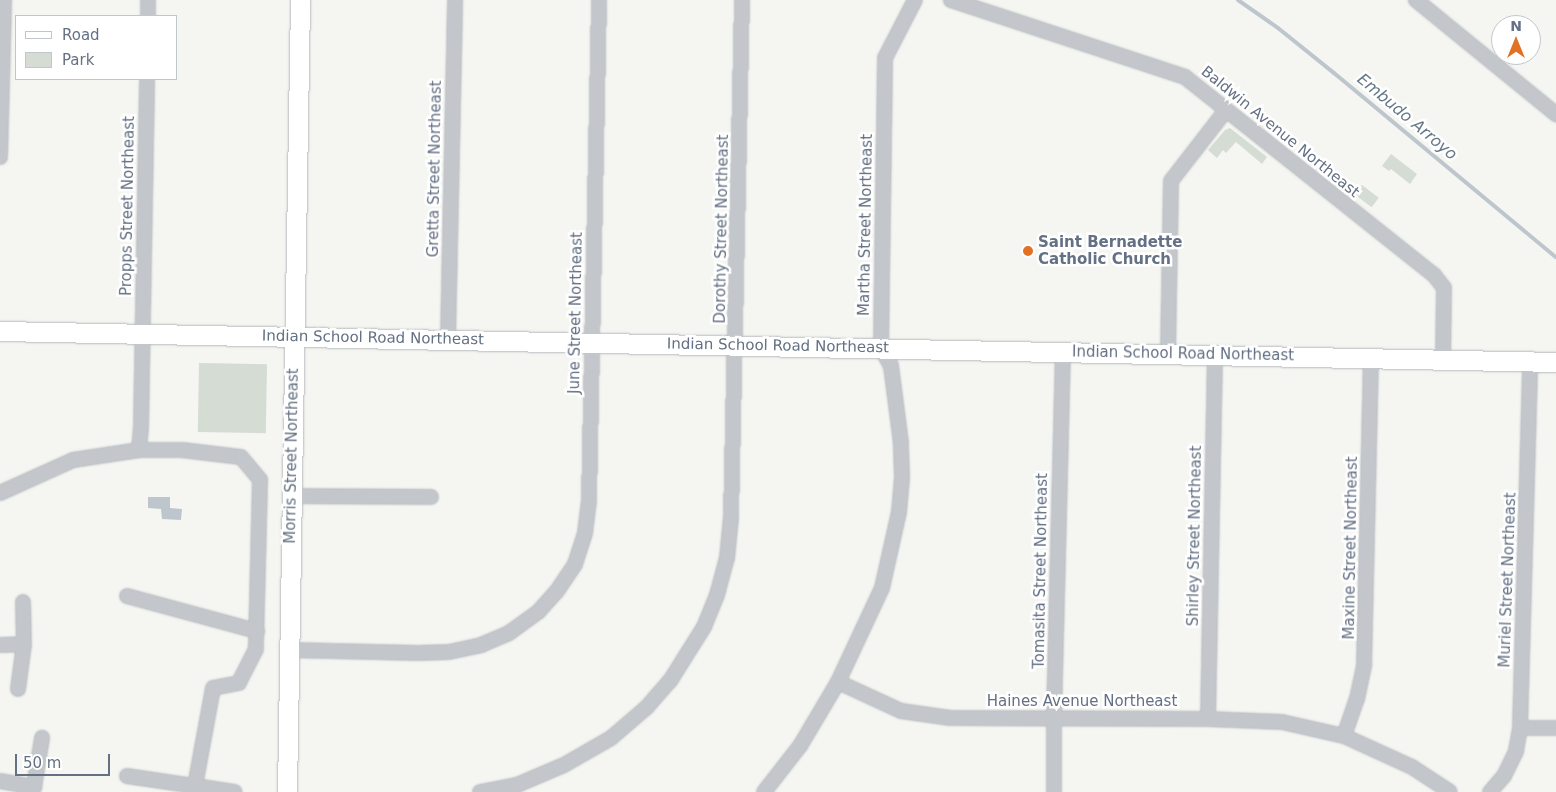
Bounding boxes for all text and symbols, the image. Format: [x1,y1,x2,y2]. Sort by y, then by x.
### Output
legend [15,15,178,80]
north arrow [1491,15,1541,65]
text: N [1510,18,1522,34]
text: Road [62,26,100,44]
text: Park [62,51,94,69]
street label: Baldwin Avenue Northeast [1197,63,1363,201]
water label: Embudo Arroyo [1353,70,1461,164]
street label: Gretta Street Northeast [424,80,446,258]
street label: Propps Street Northeast [117,116,139,296]
street label: Dorothy Street Northeast [711,134,733,324]
street label: Martha Street Northeast [855,134,877,316]
street label: June Street Northeast [566,232,586,394]
place label: Saint Bernadette Catholic Church [1038,233,1182,268]
marker: Saint Bernadette Catholic Church [1022,245,1034,257]
street label: Indian School Road Northeast [262,327,484,349]
street label: Indian School Road Northeast [667,335,889,357]
street label: Indian School Road Northeast [1072,343,1294,365]
street label: Morris Street Northeast [281,368,303,544]
street label: Shirley Street Northeast [1184,445,1206,627]
street label: Maxine Street Northeast [1340,456,1362,640]
street label: Tomasita Street Northeast [1030,473,1052,669]
street label: Muriel Street Northeast [1496,492,1520,668]
street label: Haines Avenue Northeast [987,693,1177,711]
scale bar [18,744,112,776]
text: 50 m [23,754,61,772]

